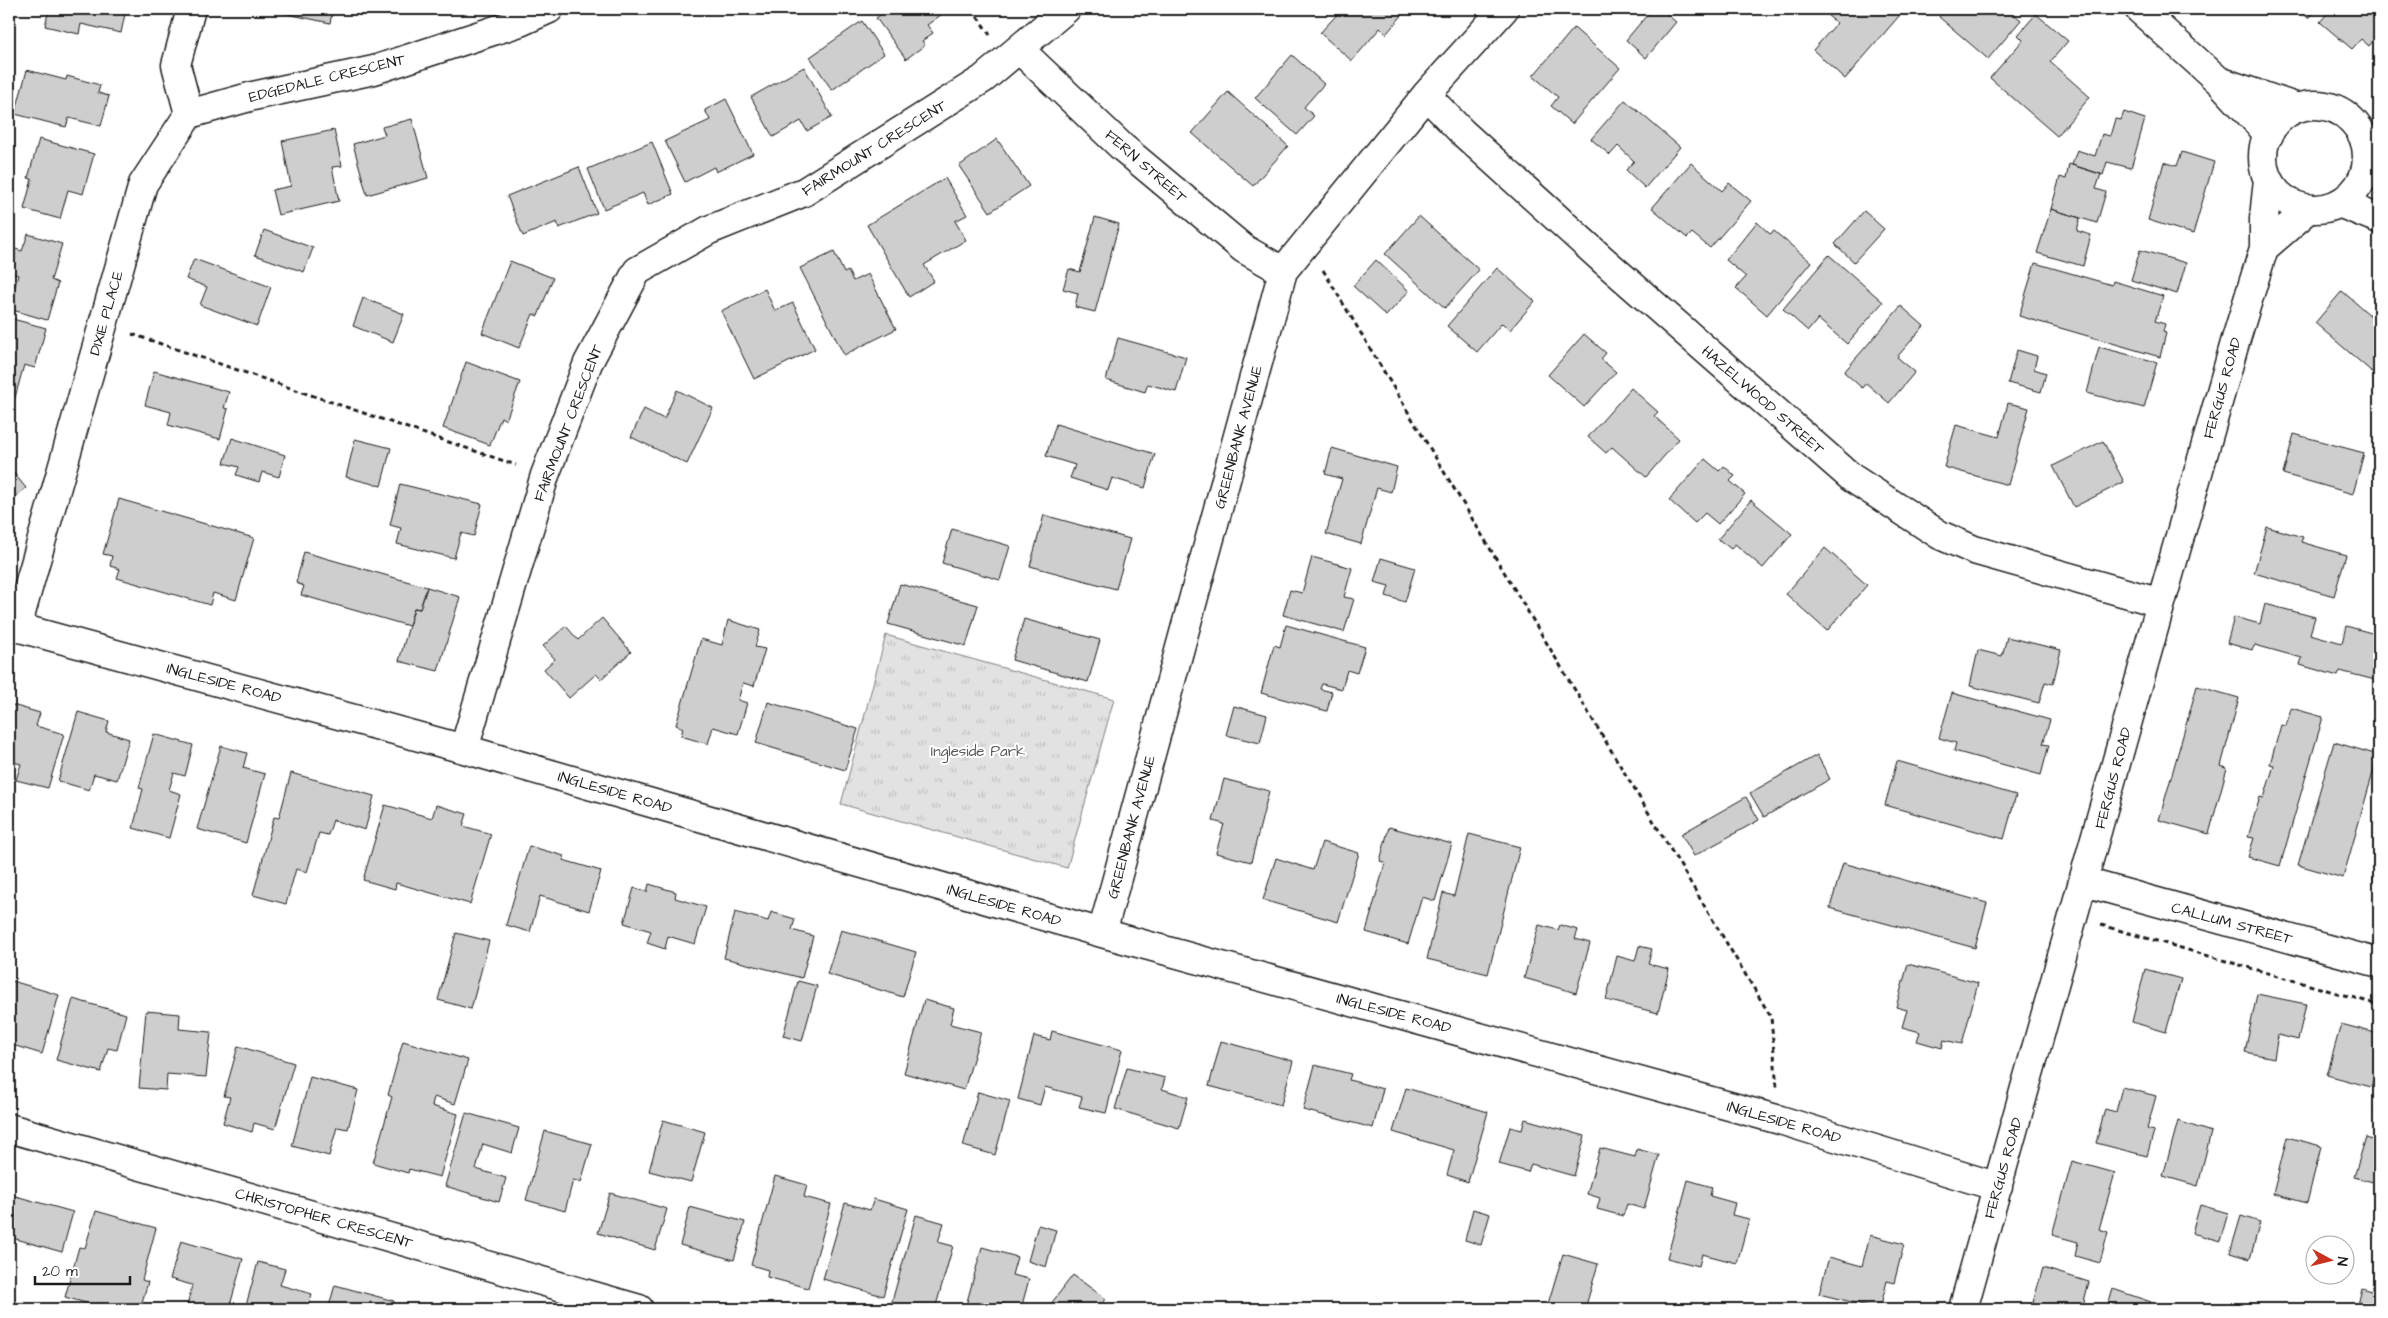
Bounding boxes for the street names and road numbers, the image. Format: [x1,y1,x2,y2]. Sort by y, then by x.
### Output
street label: EDGEDALE CRESCENT [247,49,408,108]
street label: FAIRMOUNT CRESCENT [798,95,951,201]
street label: FERN STREET [1100,125,1192,208]
street label: DIXIE PLACE [84,268,129,358]
street label: FERGUS ROAD [2198,335,2247,441]
street label: FAIRMOUNT CRESCENT [529,341,608,505]
street label: HAZELWOOD STREET [1697,341,1829,460]
street label: GREENBANK AVENUE [1209,363,1268,511]
street label: INGLESIDE ROAD [164,658,284,709]
street label: FERGUS ROAD [2090,725,2137,831]
street label: GREENBANK AVENUE [1102,753,1161,901]
street label: INGLESIDE ROAD [555,766,675,819]
street label: INGLESIDE ROAD [944,879,1064,932]
street label: CALLUM STREET [2169,897,2295,950]
street label: INGLESIDE ROAD [1334,988,1454,1039]
street label: INGLESIDE ROAD [1724,1096,1844,1149]
street label: FERGUS ROAD [1979,1115,2028,1221]
street label: CHRISTOPHER CRESCENT [233,1183,416,1254]

